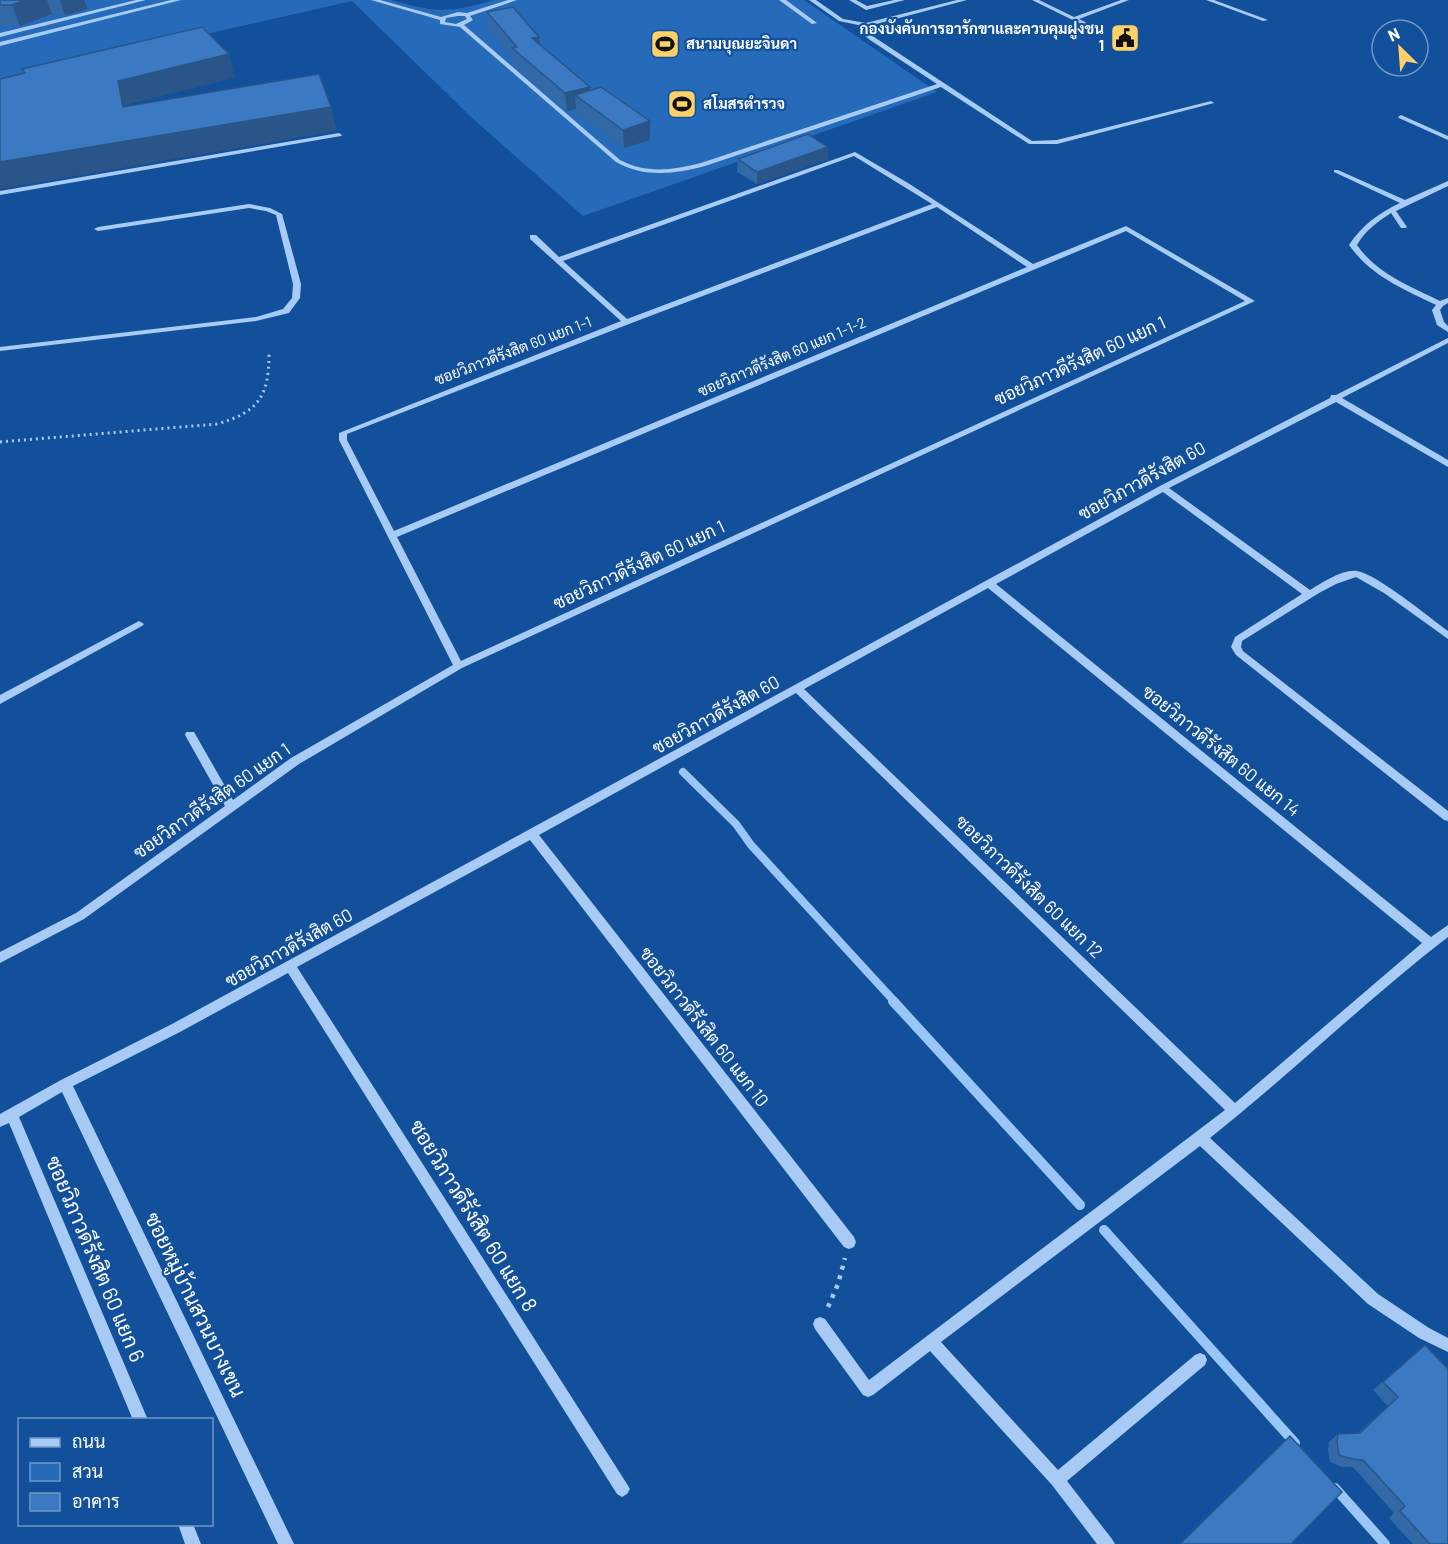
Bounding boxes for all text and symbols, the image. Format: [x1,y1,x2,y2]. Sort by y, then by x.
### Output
north arrow [1370,18,1430,78]
place label: กองบังคับการอารักขาและควบคุมฝูงชน 1 [859,19,1104,54]
public building icon: กองบังคับการอารักขาและควบคุมฝูงชน 1 [1109,22,1141,54]
text: N [1385,23,1402,45]
sports icon: สนามบุณยะจินดา [649,28,681,60]
place label: สนามบุณยะจินดา [686,34,797,55]
sports icon: สโมสรตำรวจ [666,88,698,120]
place label: สโมสรตำรวจ [703,93,785,112]
street label: ซอยวิภาวดีรังสิต 60 แยก 1 [990,310,1169,410]
street label: ซอยวิภาวดีรังสิต 60 แยก 1-1 [432,312,594,388]
street label: ซอยวิภาวดีรังสิต 60 แยก 1-1-2 [695,312,868,400]
street label: ซอยวิภาวดีรังสิต 60 [1074,435,1209,524]
street label: ซอยวิภาวดีรังสิต 60 แยก 1 [549,514,728,614]
street label: ซอยวิภาวดีรังสิต 60 [648,669,783,758]
street label: ซอยวิภาวดีรังสิต 60 แยก 14 [1138,679,1306,821]
street label: ซอยวิภาวดีรังสิต 60 แยก 1 [128,737,294,863]
street label: ซอยวิภาวดีรังสิต 60 แยก 12 [951,809,1109,962]
street label: ซอยวิภาวดีรังสิต 60 [221,902,356,991]
street label: ซอยวิภาวดีรังสิต 60 แยก 10 [636,941,775,1111]
street label: ซอยวิภาวดีรังสิต 60 แยก 8 [405,1115,544,1316]
street label: ซอยวิภาวดีรังสิต 60 แยก 6 [42,1152,151,1365]
street label: ซอยหมู่บ้านสวนบางเขน [137,1208,252,1403]
legend [18,1418,213,1526]
text: ถนน [72,1430,105,1452]
text: สวน [72,1460,103,1482]
text: อาคาร [72,1490,120,1512]

